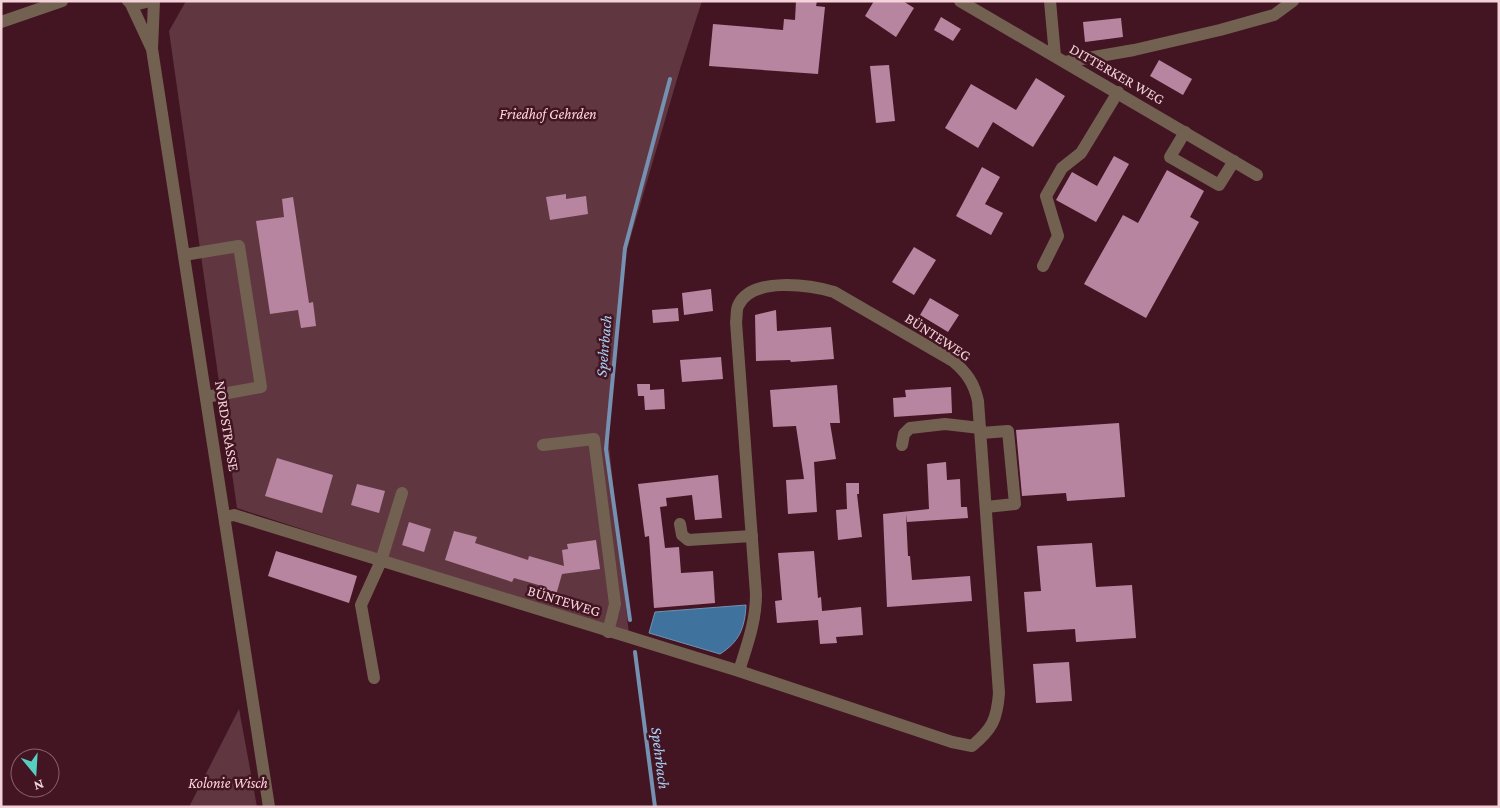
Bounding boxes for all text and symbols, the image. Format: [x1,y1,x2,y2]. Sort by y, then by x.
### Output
street label: DITTERKER WEG [1067,40,1167,108]
park label: Friedhof Gehrden [499,106,597,123]
street label: BÜNTEWEG [902,310,974,364]
water label: Spehrbach [592,314,616,378]
street label: NORDSTRASSE [212,379,242,473]
street label: BÜNTEWEG [526,582,602,620]
water label: Spehrbach [647,726,673,790]
north arrow [10,748,60,798]
park label: Kolonie Wisch [188,775,268,791]
text: N [32,776,46,795]

